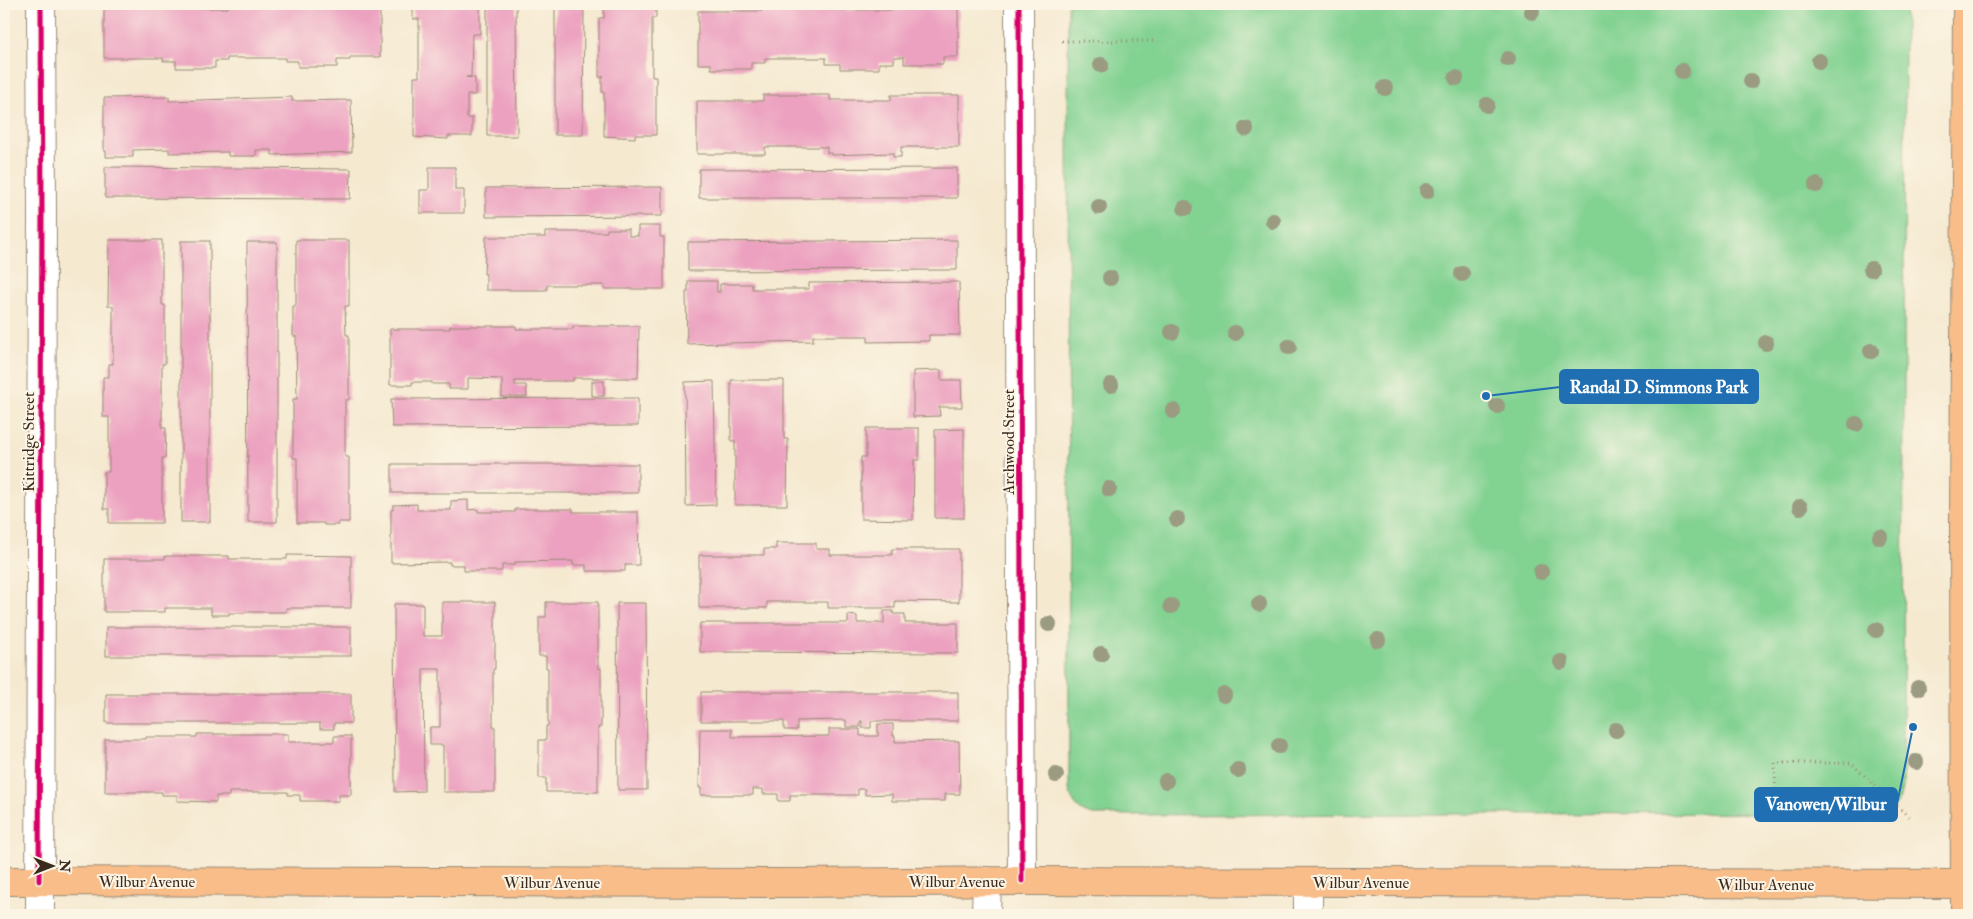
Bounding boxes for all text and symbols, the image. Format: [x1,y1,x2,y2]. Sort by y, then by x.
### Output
callout: Randal D. Simmons Park [1560,370,1758,403]
text: Randal D. Simmons Park [1570,376,1749,399]
street label: Archwood Street [999,389,1019,496]
street label: Kittridge Street [19,392,39,492]
callout: Vanowen/Wilbur [1755,788,1897,821]
text: Vanowen/Wilbur [1764,793,1887,816]
north arrow [28,842,78,892]
text: N [56,859,73,873]
street label: Wilbur Avenue [98,872,195,892]
street label: Wilbur Avenue [908,872,1005,892]
street label: Wilbur Avenue [503,873,600,893]
street label: Wilbur Avenue [1312,873,1409,893]
street label: Wilbur Avenue [1717,875,1814,895]

